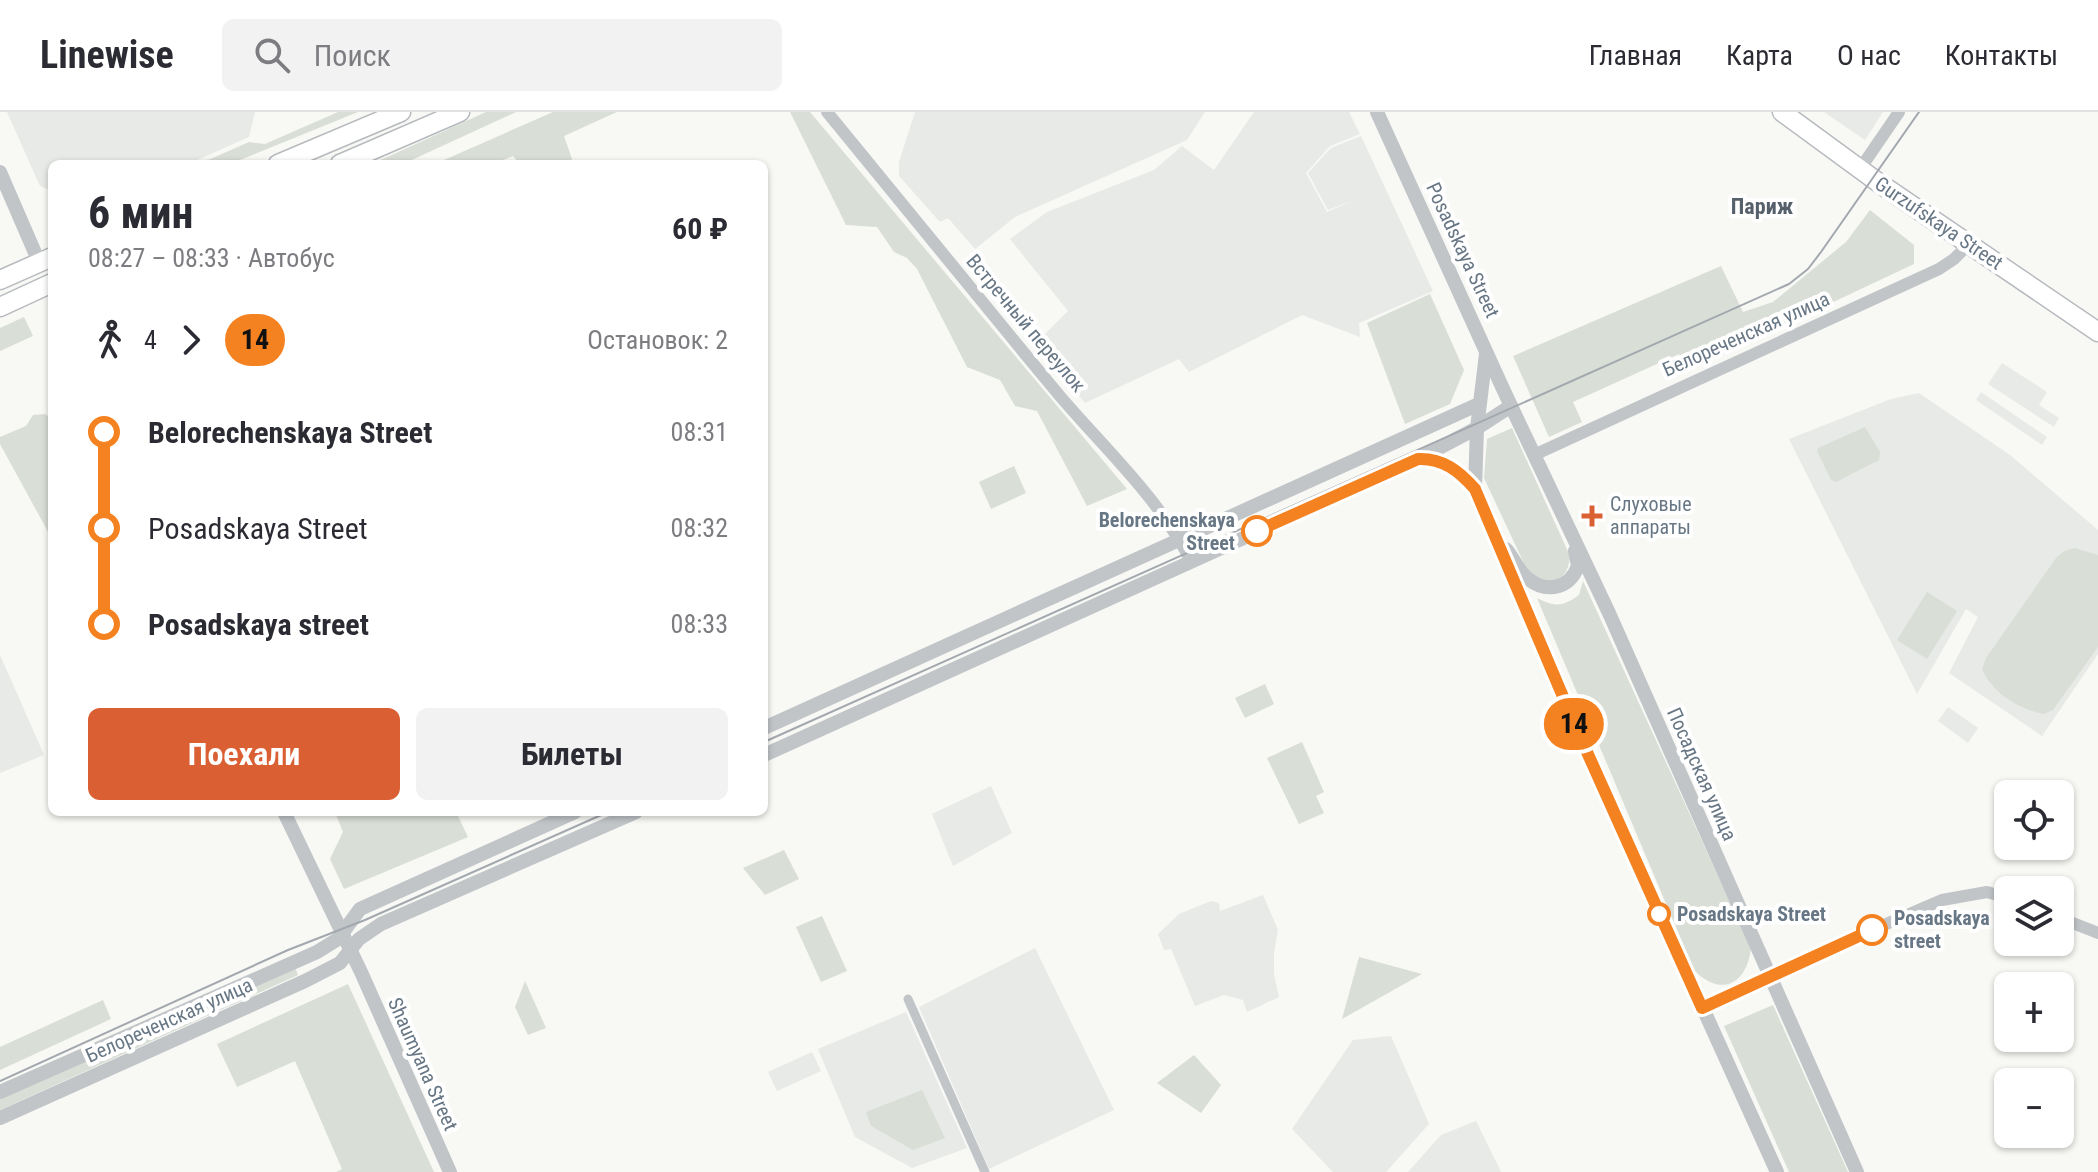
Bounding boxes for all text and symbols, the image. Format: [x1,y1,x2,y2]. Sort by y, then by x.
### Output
search box [222,19,782,91]
text: Linewise [40,33,174,77]
icon: search [250,33,294,77]
text: Поиск [314,38,391,73]
text: Главная [1589,39,1682,72]
text: Карта [1726,39,1793,72]
text: О нас [1837,39,1901,72]
text: Контакты [1945,39,2058,72]
street label: Gurzufskaya Street [1870,171,2008,275]
street label: Posadskaya Street [1421,179,1505,321]
text: 6 мин [88,187,194,239]
district label: Париж [1731,194,1794,219]
text: 60 ₽ [672,211,728,246]
text: 08:27 – 08:33 · Автобус [88,243,335,273]
street label: Встречный переулок [961,249,1091,397]
street label: Белореченская улица [1659,286,1833,382]
icon: walk [88,318,132,362]
icon: forward [169,318,213,362]
text: 14 [241,323,269,356]
text: 4 [144,325,157,355]
text: Остановок: 2 [587,325,728,355]
text: Belorechenskaya Street [148,415,432,450]
text: 08:31 [671,417,728,447]
place label: Слуховые аппараты [1610,492,1692,539]
marker: Слуховые аппараты [1581,505,1603,527]
place label: Belorechenskaya Street [1099,508,1235,555]
text: Posadskaya Street [148,511,368,546]
text: 08:32 [671,513,728,543]
marker: Belorechenskaya Street [1242,516,1272,546]
text: Posadskaya street [148,607,369,642]
text: 08:33 [671,609,728,639]
line badge: 14 [1538,698,1610,750]
street label: Посадская улица [1662,704,1742,844]
text: 14 [1560,707,1588,740]
button: Поехали [88,708,400,800]
button: Билеты [416,708,728,800]
map controls [1994,780,2074,1148]
button: locate [1994,780,2074,860]
button: layers [1994,876,2074,956]
place label: Posadskaya Street [1677,902,1826,926]
marker: Posadskaya Street [1648,903,1670,925]
place label: Posadskaya street [1894,906,1990,953]
marker: Posadskaya street [1857,915,1887,945]
street label: Белореченская улица [82,972,256,1068]
button: + [1994,972,2074,1052]
street label: Shaumyana Street [383,994,463,1134]
button: − [1994,1068,2074,1148]

